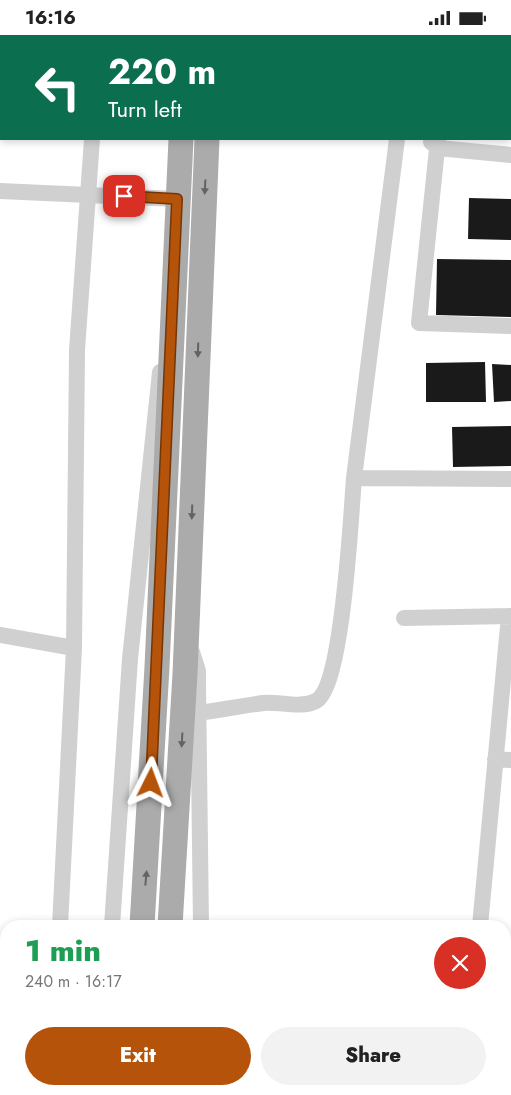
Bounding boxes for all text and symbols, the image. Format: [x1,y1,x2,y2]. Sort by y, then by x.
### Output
text: 16:16 [25,4,76,31]
text: 220 m [108,47,216,97]
icon: left [25,55,90,120]
text: Turn left [108,93,182,125]
pin [103,175,145,217]
one-way arrow [201,180,209,196]
icon: arrive [110,182,138,210]
one-way arrow [194,342,202,358]
one-way arrow [188,504,196,520]
one-way arrow [177,732,185,748]
position arrow [124,756,176,808]
one-way arrow [142,869,150,885]
text: 1 min [25,929,101,972]
button: close [434,937,486,989]
text: 240 m · 16:17 [25,970,122,993]
button: Exit [25,1027,251,1085]
button: Share [261,1027,486,1085]

